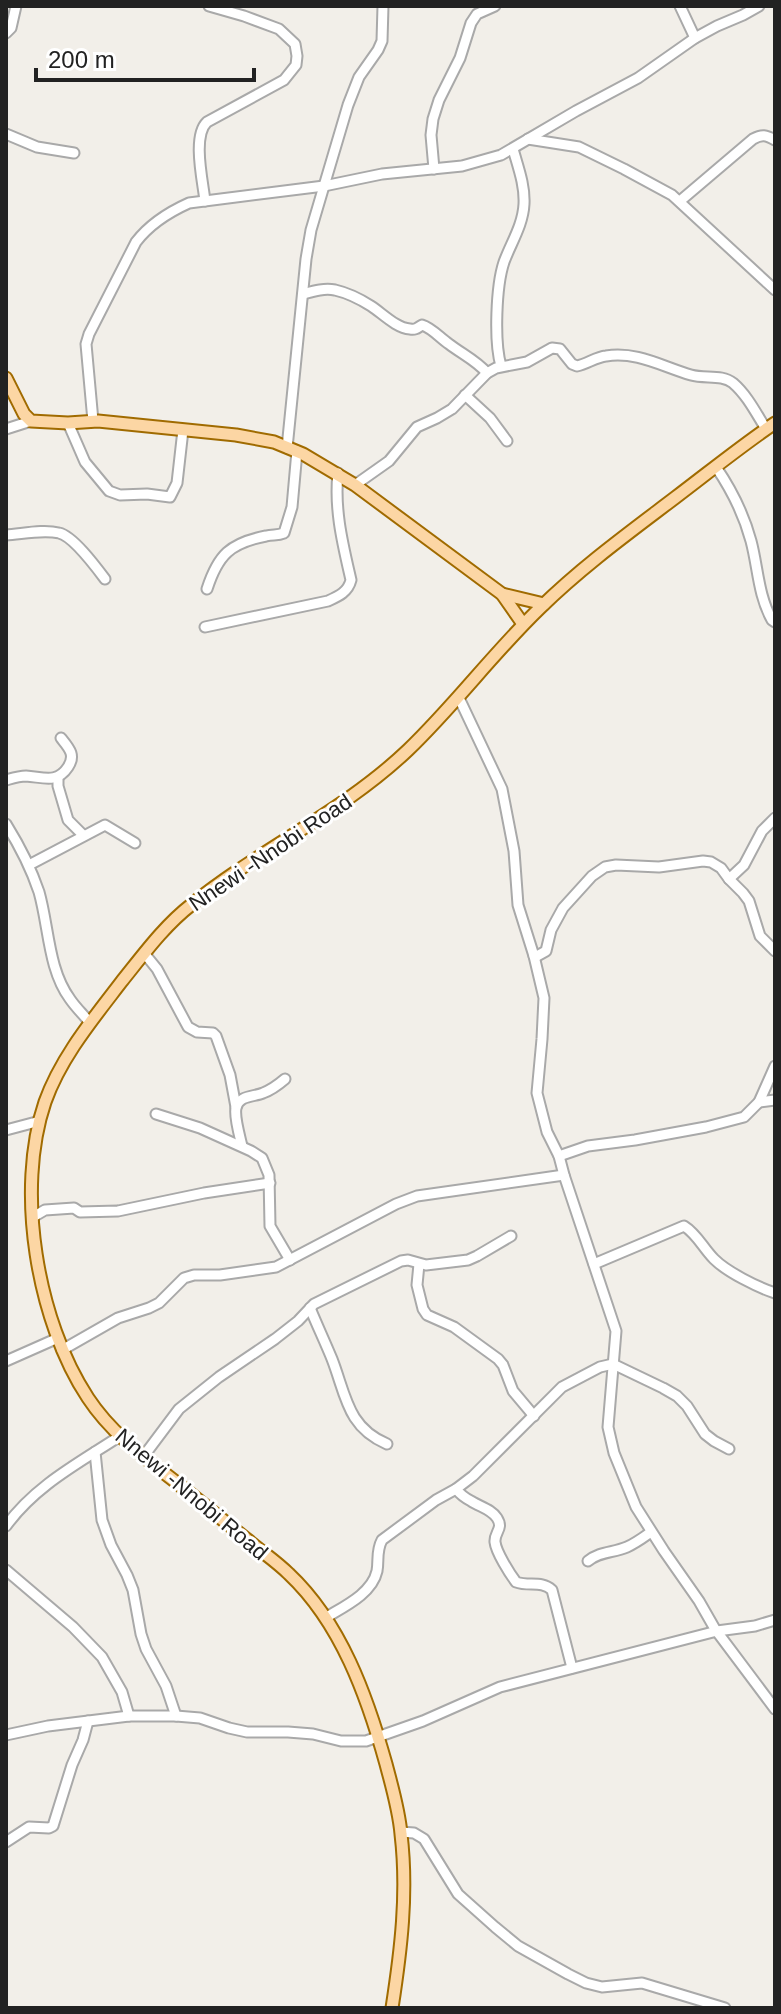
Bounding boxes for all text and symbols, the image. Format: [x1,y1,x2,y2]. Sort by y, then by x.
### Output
scale bar [36,32,254,82]
text: 200 m [48,46,115,73]
street label: Nnewi -Nnobi Road [184,789,356,916]
street label: Nnewi -Nnobi Road [111,1423,273,1565]

